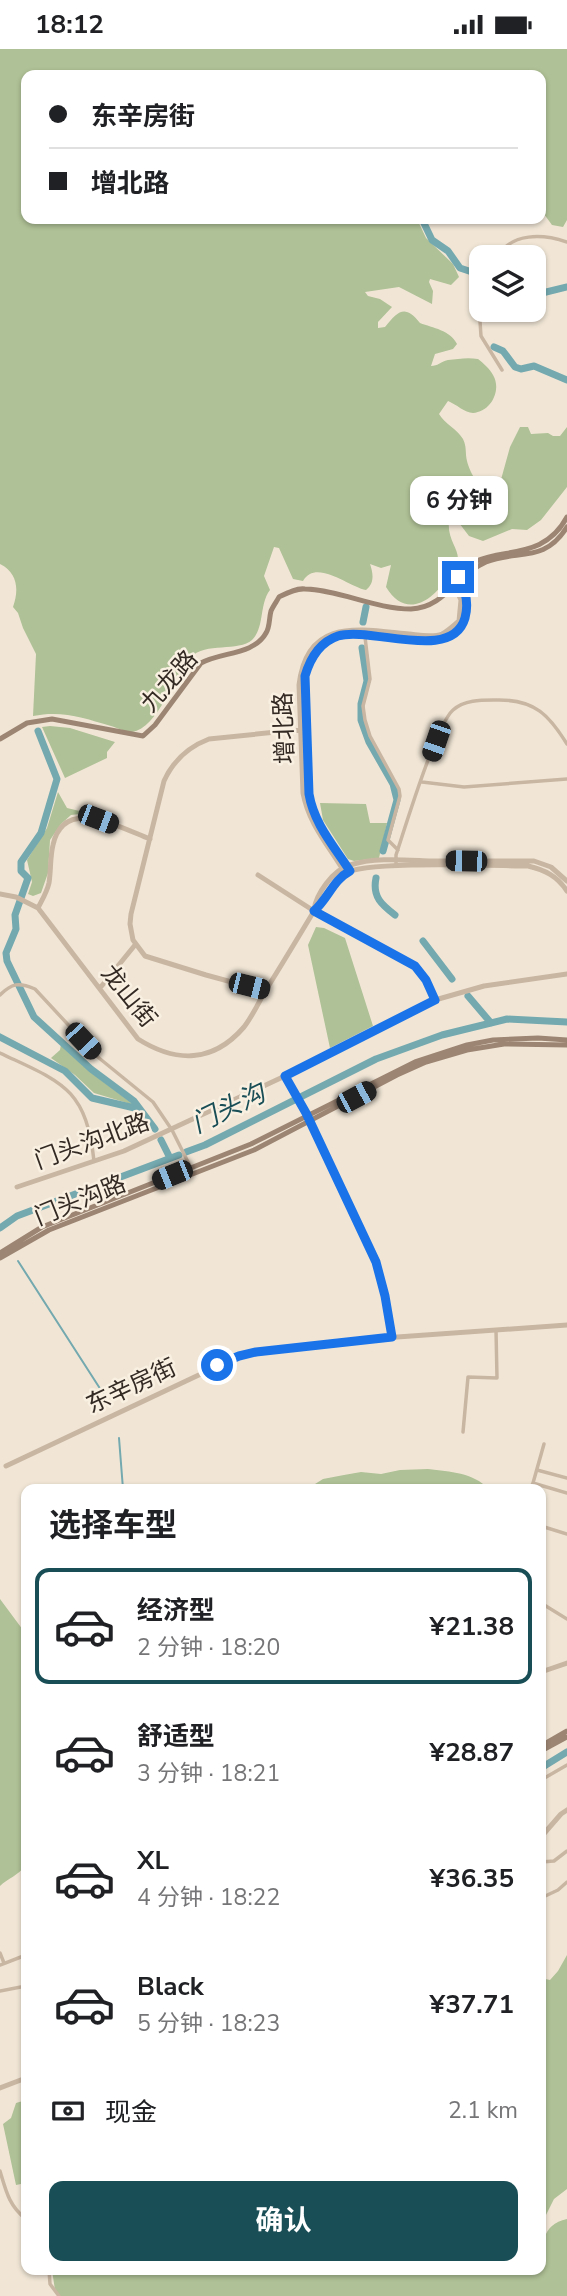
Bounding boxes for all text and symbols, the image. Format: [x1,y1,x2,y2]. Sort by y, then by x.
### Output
text: 18:12 [35,7,104,42]
text: 东辛房街 [91,99,195,134]
text: 增北路 [91,166,169,201]
map controls [469,245,546,322]
button: layers [469,245,546,322]
callout: 6 分钟 [409,475,507,525]
text: 6 分钟 [426,485,492,516]
route end [442,561,474,593]
street label: 九龙路 [133,643,205,719]
street label: 增北路 [267,691,301,765]
car [420,718,453,764]
car [75,802,122,836]
car [445,850,488,872]
street label: 龙山街 [94,958,164,1034]
car [227,971,272,1001]
car [61,1018,106,1064]
water label: 门头沟 [185,1074,274,1141]
car [333,1078,380,1116]
street label: 门头沟北路 [30,1105,154,1177]
car [149,1157,196,1193]
street label: 门头沟路 [30,1167,130,1233]
route start [201,1349,233,1381]
street label: 东辛房街 [81,1351,181,1421]
text: 选择车型 [49,1504,177,1547]
text: 经济型 [137,1593,215,1628]
icon: car [53,1595,116,1658]
text: ¥21.38 [430,1609,514,1644]
text: 2 分钟 · 18:20 [137,1632,280,1663]
text: 舒适型 [137,1719,215,1754]
icon: car [53,1721,116,1784]
text: ¥28.87 [430,1735,514,1770]
text: 3 分钟 · 18:21 [137,1758,280,1789]
text: XL [137,1843,169,1878]
icon: car [53,1847,116,1910]
text: ¥36.35 [430,1861,514,1896]
text: 4 分钟 · 18:22 [137,1882,280,1913]
text: Black [137,1969,204,2004]
icon: car [53,1973,116,2036]
text: ¥37.71 [430,1987,514,2022]
text: 5 分钟 · 18:23 [137,2008,280,2039]
icon: cash [49,2092,87,2130]
text: 现金 [105,2095,157,2130]
text: 2.1 km [448,2095,518,2126]
button: 确认 [49,2181,518,2261]

